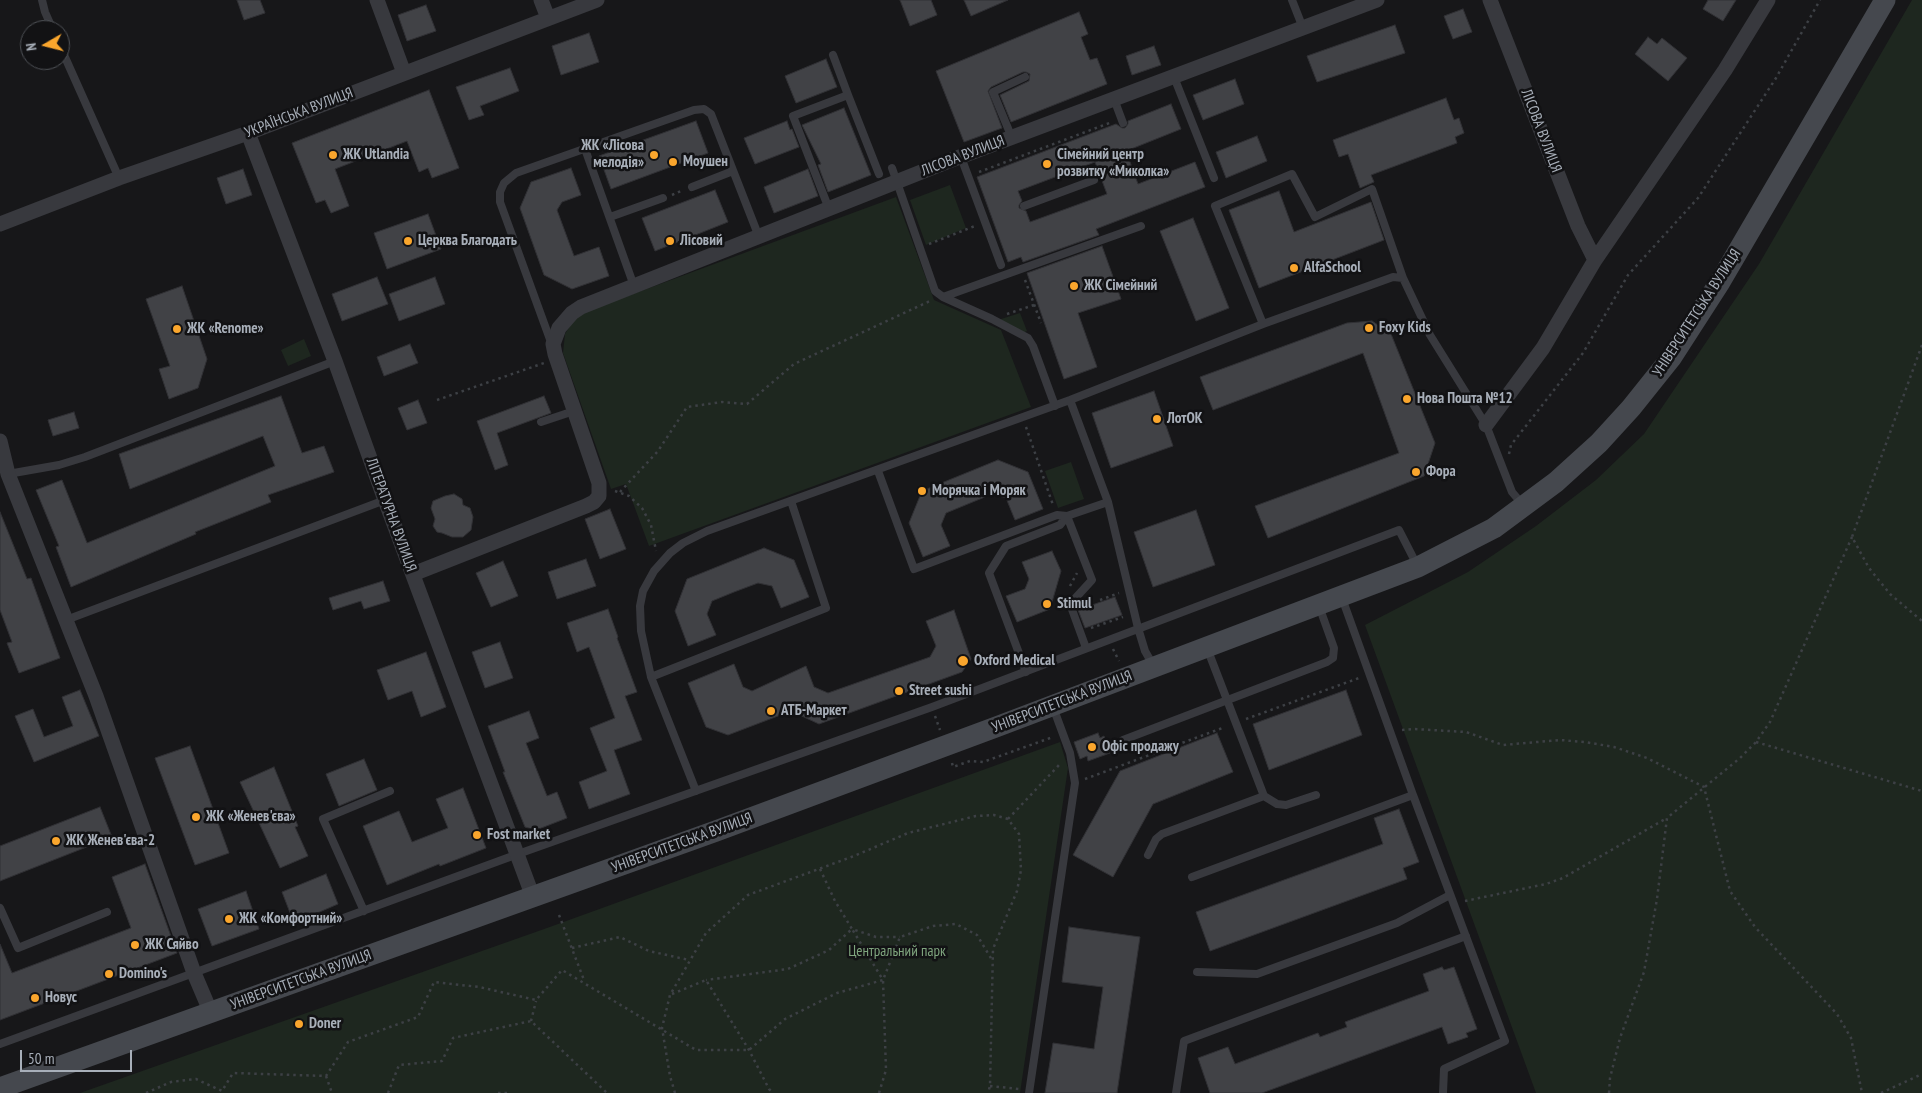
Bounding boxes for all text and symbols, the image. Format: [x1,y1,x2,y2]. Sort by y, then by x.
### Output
north arrow [20,20,70,70]
text: N [22,42,41,52]
street label: УКРАЇНСЬКА ВУЛИЦЯ [242,84,356,142]
street label: ЛІСОВА ВУЛИЦЯ [1517,87,1565,175]
street label: ЛІСОВА ВУЛИЦЯ [919,132,1007,180]
place label: ЖК «Лісова мелодія» [581,137,644,172]
place label: ЖК Utlandia [343,146,409,164]
place label: Сімейний центр розвитку «Миколка» [1057,146,1169,181]
marker: ЖК Utlandia [327,149,339,161]
marker: ЖК «Лісова мелодія» [648,149,660,161]
place label: Моушен [683,153,728,171]
marker: Моушен [667,156,679,168]
marker: Сімейний центр розвитку «Миколка» [1041,158,1053,170]
place label: Церква Благодать [418,232,517,250]
place label: Лісовий [680,232,723,250]
marker: Церква Благодать [402,235,414,247]
marker: Лісовий [664,235,676,247]
street label: УНІВЕРСИТЕТСЬКА ВУЛИЦЯ [1649,246,1745,380]
place label: AlfaSchool [1304,259,1361,277]
marker: AlfaSchool [1288,262,1300,274]
place label: ЖК Сімейний [1084,277,1157,295]
marker: ЖК Сімейний [1068,280,1080,292]
place label: Foxy Kids [1379,319,1431,337]
place label: ЖК «Renome» [187,320,264,338]
marker: Foxy Kids [1363,322,1375,334]
marker: ЖК «Renome» [171,323,183,335]
place label: Нова Пошта №12 [1417,390,1513,408]
marker: Нова Пошта №12 [1401,393,1413,405]
place label: ЛотОК [1167,410,1203,428]
marker: ЛотОК [1151,413,1163,425]
street label: ЛІТЕРАТУРНА ВУЛИЦЯ [362,456,420,574]
place label: Фора [1426,463,1456,481]
marker: Фора [1410,466,1422,478]
place label: Морячка і Моряк [932,482,1026,500]
marker: Морячка і Моряк [916,485,928,497]
place label: Stimul [1057,595,1092,613]
marker: Stimul [1041,598,1053,610]
place label: Oxford Medical [974,652,1055,670]
marker: Oxford Medical [956,654,970,668]
street label: УНІВЕРСИТЕТСЬКА ВУЛИЦЯ [989,667,1135,737]
place label: Street sushi [909,682,972,700]
marker: Street sushi [893,685,905,697]
place label: АТБ-Маркет [781,702,847,720]
marker: АТБ-Маркет [765,705,777,717]
place label: Офіс продажу [1102,738,1179,756]
marker: Офіс продажу [1086,741,1098,753]
place label: ЖК «Женев'єва» [206,808,296,826]
street label: УНІВЕРСИТЕТСЬКА ВУЛИЦЯ [609,809,755,877]
marker: ЖК «Женев'єва» [190,811,202,823]
place label: Fost market [487,826,550,844]
marker: Fost market [471,829,483,841]
place label: ЖК Женев'єва-2 [66,832,155,850]
marker: ЖК Женев'єва-2 [50,835,62,847]
place label: ЖК «Комфортний» [239,910,342,928]
marker: ЖК «Комфортний» [223,913,235,925]
place label: ЖК Сяйво [145,936,199,954]
marker: ЖК Сяйво [129,939,141,951]
park label: Центральний парк [848,943,946,961]
street label: УНІВЕРСИТЕТСЬКА ВУЛИЦЯ [228,946,374,1014]
place label: Domino's [119,965,167,983]
marker: Domino's [103,968,115,980]
place label: Новус [45,989,77,1007]
marker: Новус [29,992,41,1004]
place label: Doner [309,1015,341,1033]
marker: Doner [293,1018,305,1030]
scale bar [22,1040,135,1072]
text: 50 m [28,1049,54,1068]

